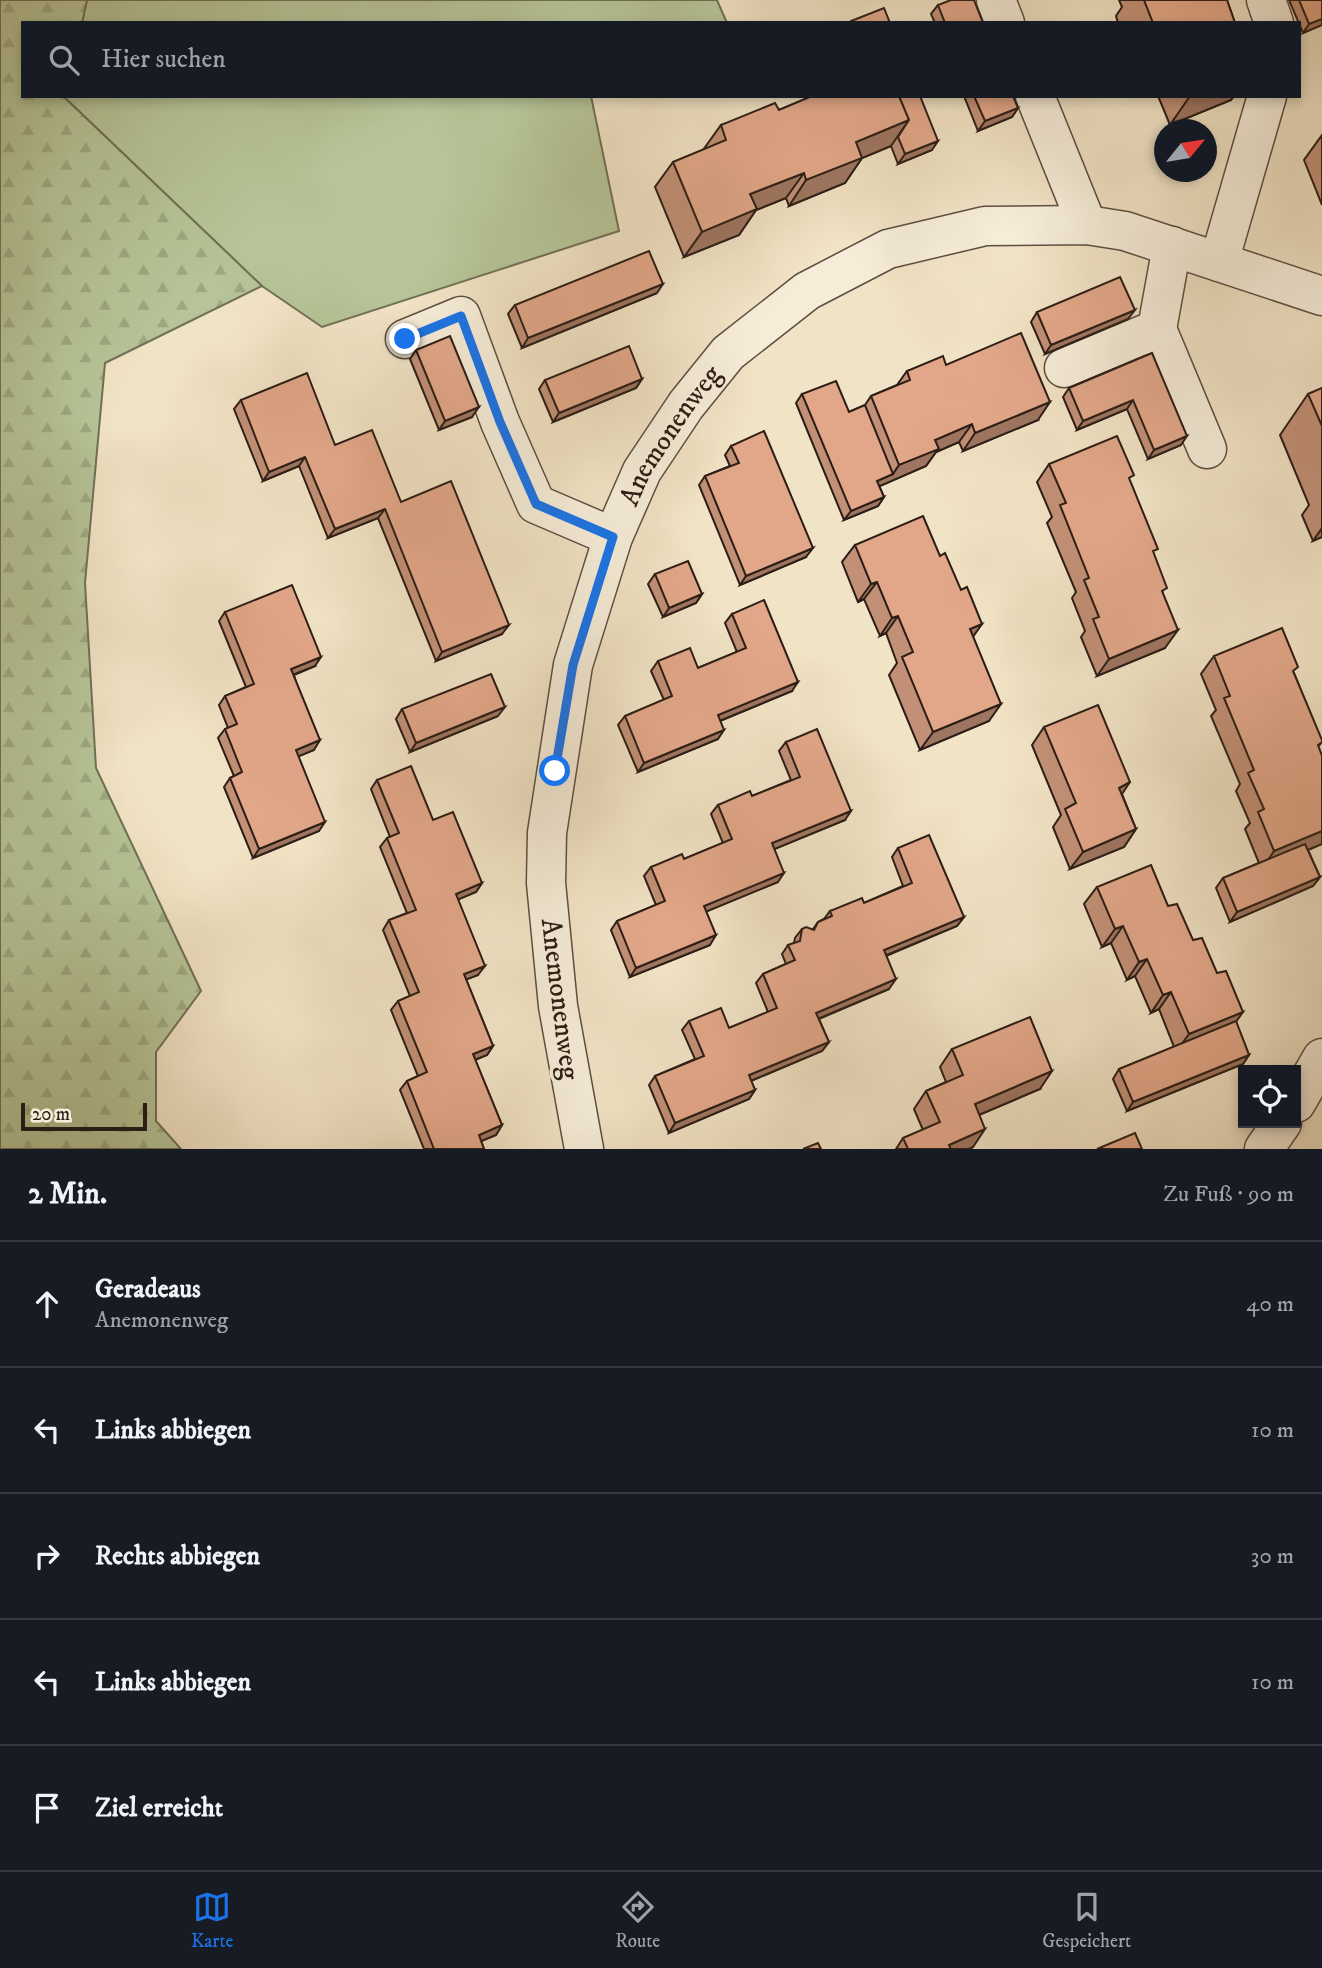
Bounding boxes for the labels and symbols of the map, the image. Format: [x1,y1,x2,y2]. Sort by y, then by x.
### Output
north arrow [1154,119,1217,182]
route end [389,323,420,354]
street label: Anemonenweg [611,357,729,511]
route start [539,755,570,786]
street label: Anemonenweg [533,916,587,1082]
scale bar [21,1100,147,1132]

